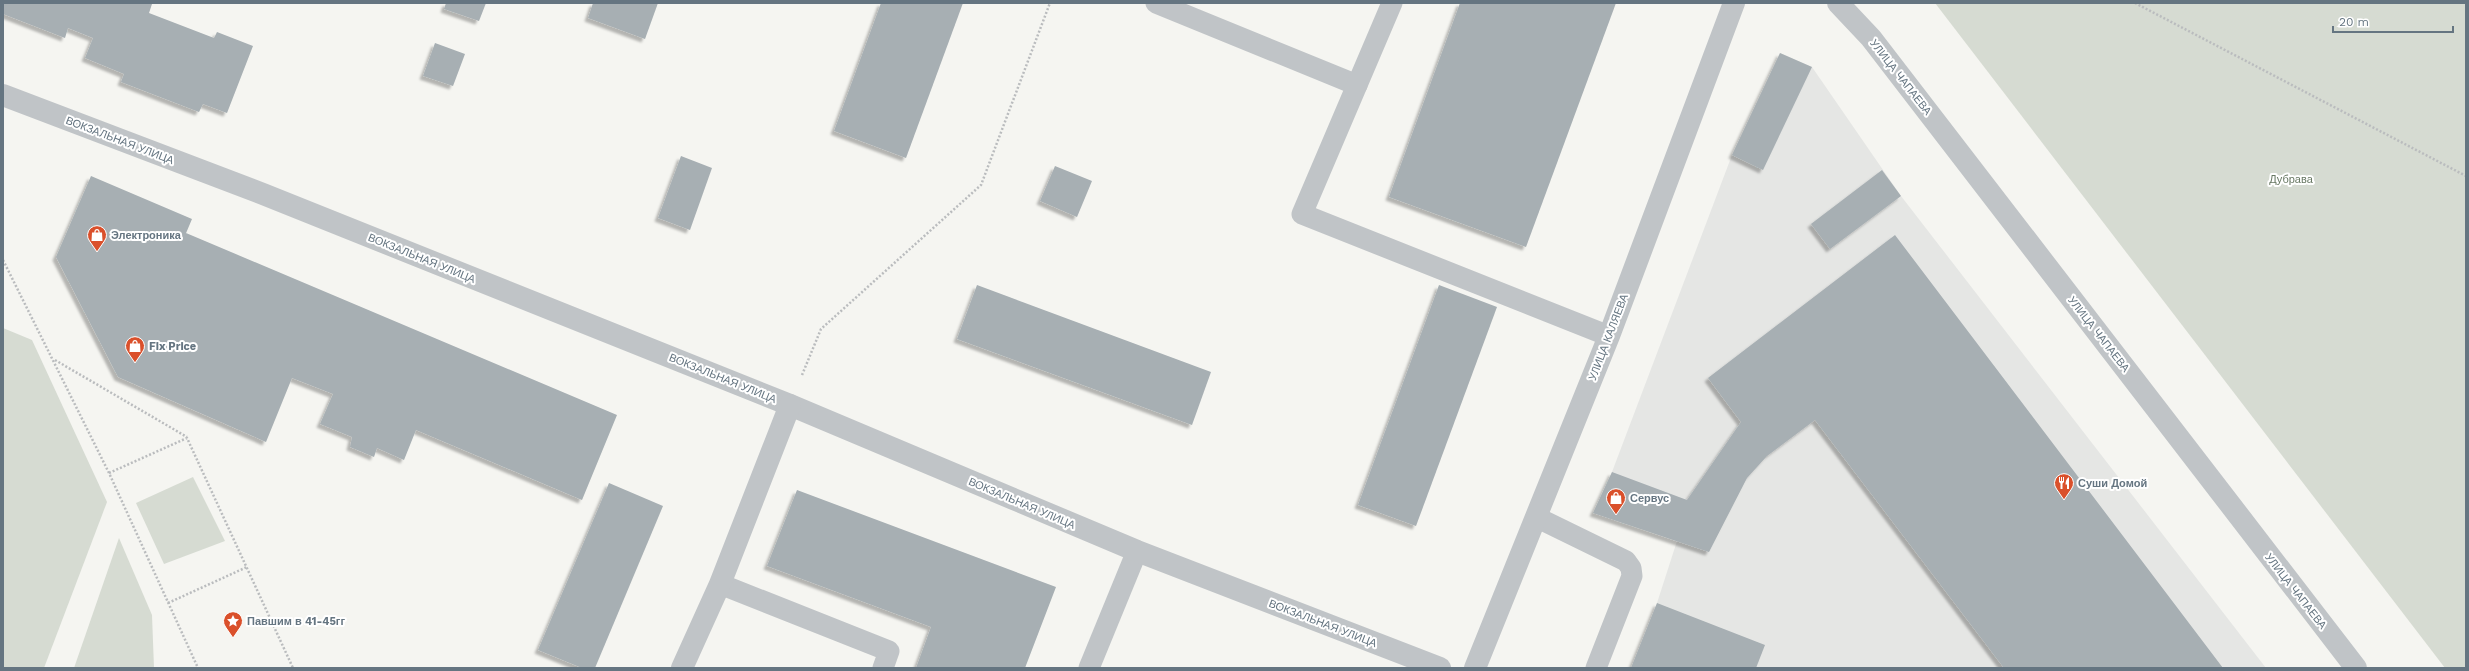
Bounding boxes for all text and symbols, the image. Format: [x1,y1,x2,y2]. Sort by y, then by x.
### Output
scale bar [2333,8,2453,34]
text: 20 m [2339,15,2369,29]
street label: УЛИЦА ЧАПАЕВА [1867,37,1935,118]
street label: ВОКЗАЛЬНАЯ УЛИЦА [64,114,176,167]
park label: Дубрава [2269,173,2314,186]
shop icon: Электроника [86,224,108,252]
place label: Электроника [111,229,182,242]
street label: ВОКЗАЛЬНАЯ УЛИЦА [366,231,478,286]
street label: УЛИЦА КАЛЯЕВА [1586,291,1631,382]
street label: УЛИЦА ЧАПАЕВА [2065,294,2133,375]
shop icon: Fix Price [124,335,146,363]
place label: Fix Price [149,340,196,353]
street label: ВОКЗАЛЬНАЯ УЛИЦА [667,351,779,406]
restaurant icon: Суши Домой [2053,472,2075,500]
street label: ВОКЗАЛЬНАЯ УЛИЦА [966,475,1078,532]
place label: Суши Домой [2078,477,2147,490]
shop icon: Сервус [1605,487,1627,515]
place label: Сервус [1630,492,1669,505]
street label: УЛИЦА ЧАПАЕВА [2262,551,2330,632]
street label: ВОКЗАЛЬНАЯ УЛИЦА [1267,597,1379,650]
place icon: Павшим в 41-45гг [222,610,244,638]
place label: Павшим в 41-45гг [247,615,345,628]

